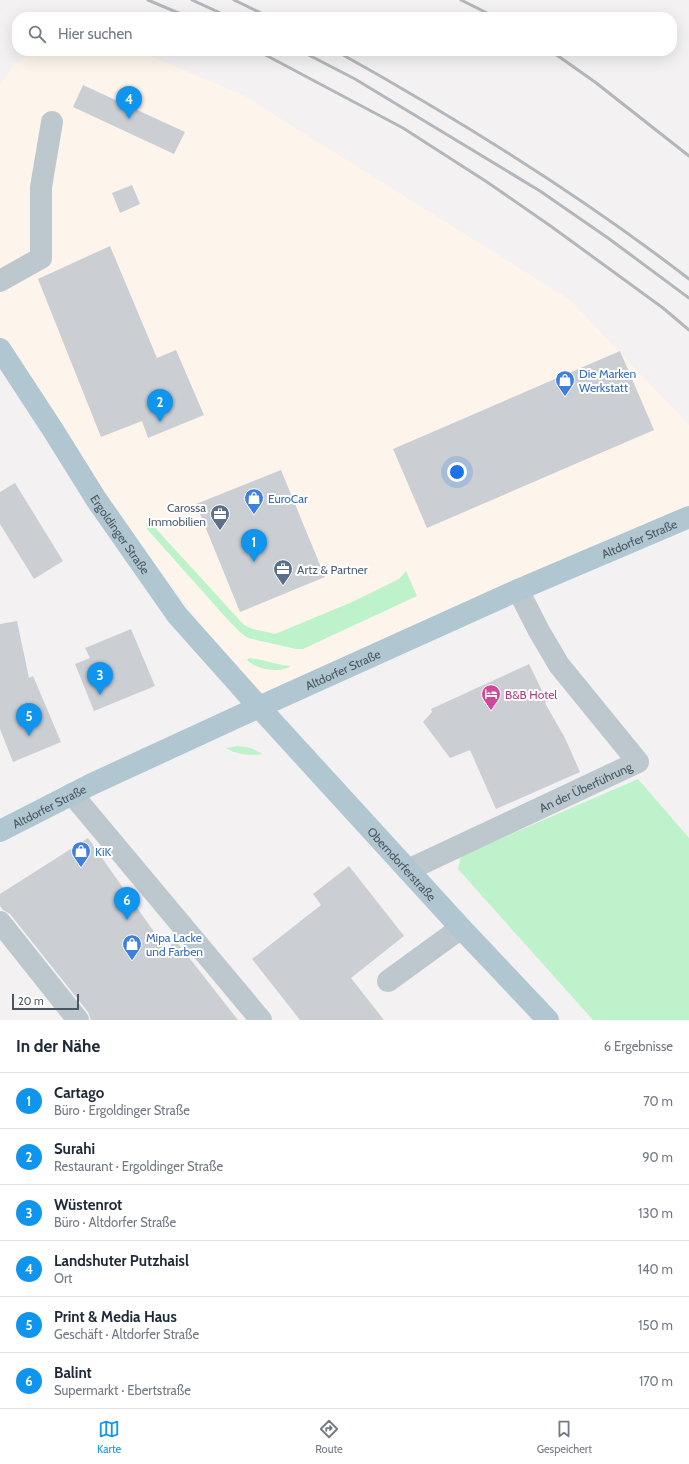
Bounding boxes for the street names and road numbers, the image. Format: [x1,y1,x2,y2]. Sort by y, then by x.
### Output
street label: Ergoldinger Straße [88,492,154,577]
street label: Altdorfer Straße [599,516,679,561]
street label: Altdorfer Straße [303,646,383,693]
street label: An der Überführung [537,758,635,815]
street label: Altdorfer Straße [9,781,88,831]
street label: Oberndorferstraße [365,824,440,904]

